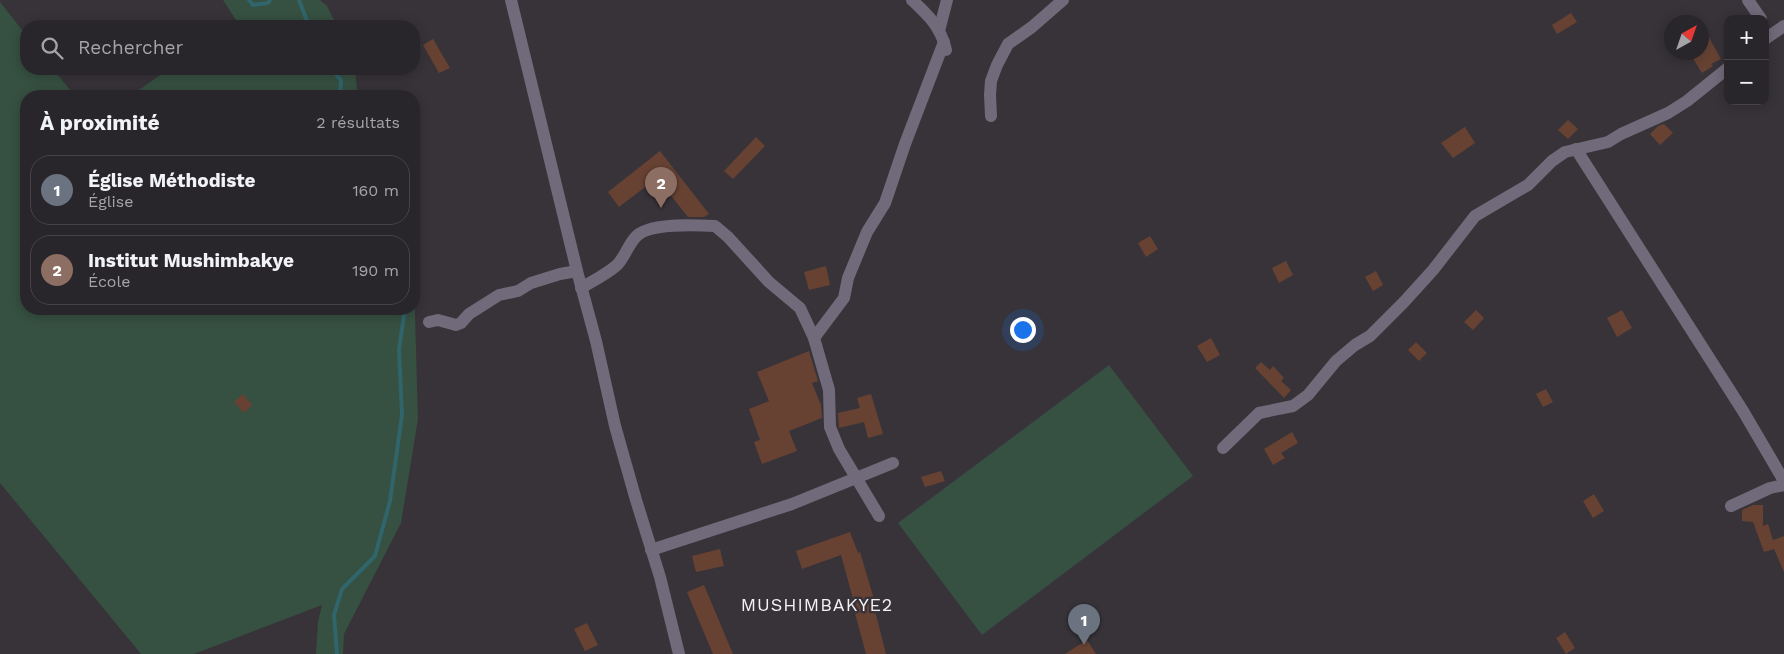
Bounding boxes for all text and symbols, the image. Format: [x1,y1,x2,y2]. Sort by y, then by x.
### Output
north arrow [1664,15,1709,60]
map controls [1724,15,1769,105]
button: + [1724,15,1769,60]
search box [20,20,420,75]
icon: search [38,34,66,62]
text: Rechercher [78,36,183,59]
button: − [1724,60,1769,105]
text: À proximité [40,110,160,135]
text: 2 résultats [316,113,400,132]
pin: 2 [645,167,677,208]
text: Église Méthodiste [88,169,256,192]
text: 1 [54,181,60,200]
text: 160 m [352,181,399,200]
text: Église [88,192,134,211]
text: Institut Mushimbakye [88,249,294,272]
text: 2 [52,261,62,280]
text: 190 m [352,261,399,280]
text: École [88,272,131,291]
your location [1010,317,1036,343]
district label: MUSHIMBAKYE2 [741,594,893,615]
pin: 1 [1068,604,1100,645]

